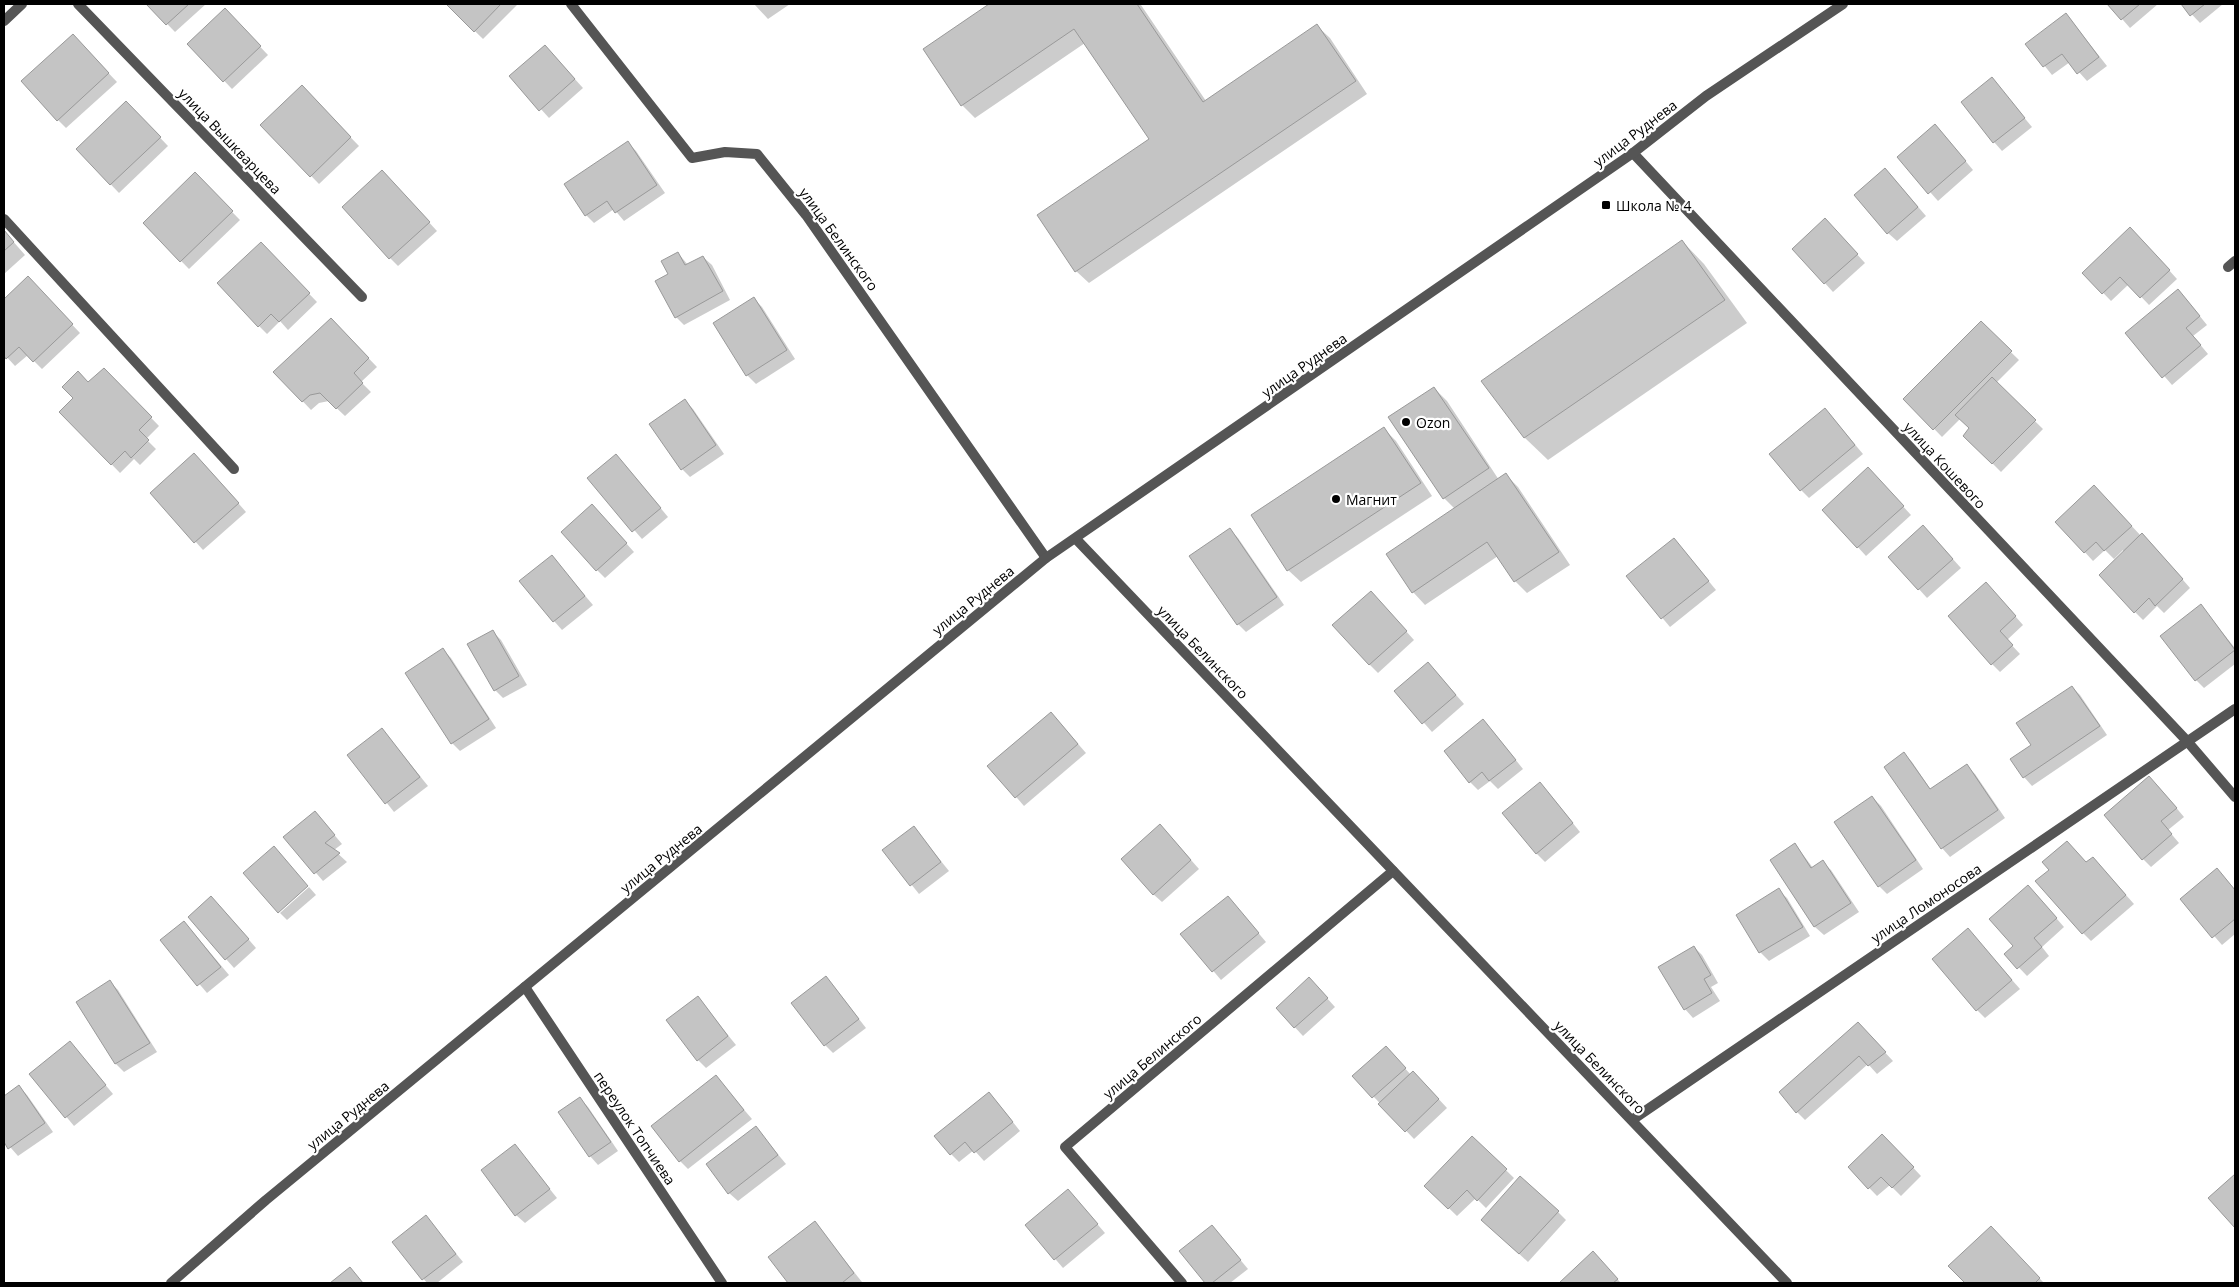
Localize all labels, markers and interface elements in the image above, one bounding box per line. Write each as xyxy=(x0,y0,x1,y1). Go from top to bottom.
street label: улица Вышкварцева xyxy=(174,84,286,198)
street label: улица Руднева xyxy=(1589,95,1681,171)
street label: улица Белинского xyxy=(795,184,883,294)
place label: Школа № 4 xyxy=(1616,196,1691,215)
marker: Школа № 4 xyxy=(1600,199,1612,211)
street label: улица Руднева xyxy=(1258,328,1350,402)
place label: Ozon xyxy=(1416,413,1450,432)
marker: Ozon xyxy=(1400,416,1412,428)
street label: улица Кошевого xyxy=(1900,417,1990,513)
place label: Магнит xyxy=(1346,490,1397,509)
marker: Магнит xyxy=(1330,493,1342,505)
street label: улица Руднева xyxy=(928,561,1018,639)
street label: улица Белинского xyxy=(1153,601,1253,703)
street label: улица Руднева xyxy=(616,819,706,897)
street label: улица Ломоносова xyxy=(1867,859,1985,947)
street label: улица Белинского xyxy=(1099,1009,1205,1103)
street label: улица Белинского xyxy=(1550,1016,1650,1118)
street label: переулок Топчиева xyxy=(590,1067,680,1189)
street label: улица Руднева xyxy=(303,1076,393,1154)

